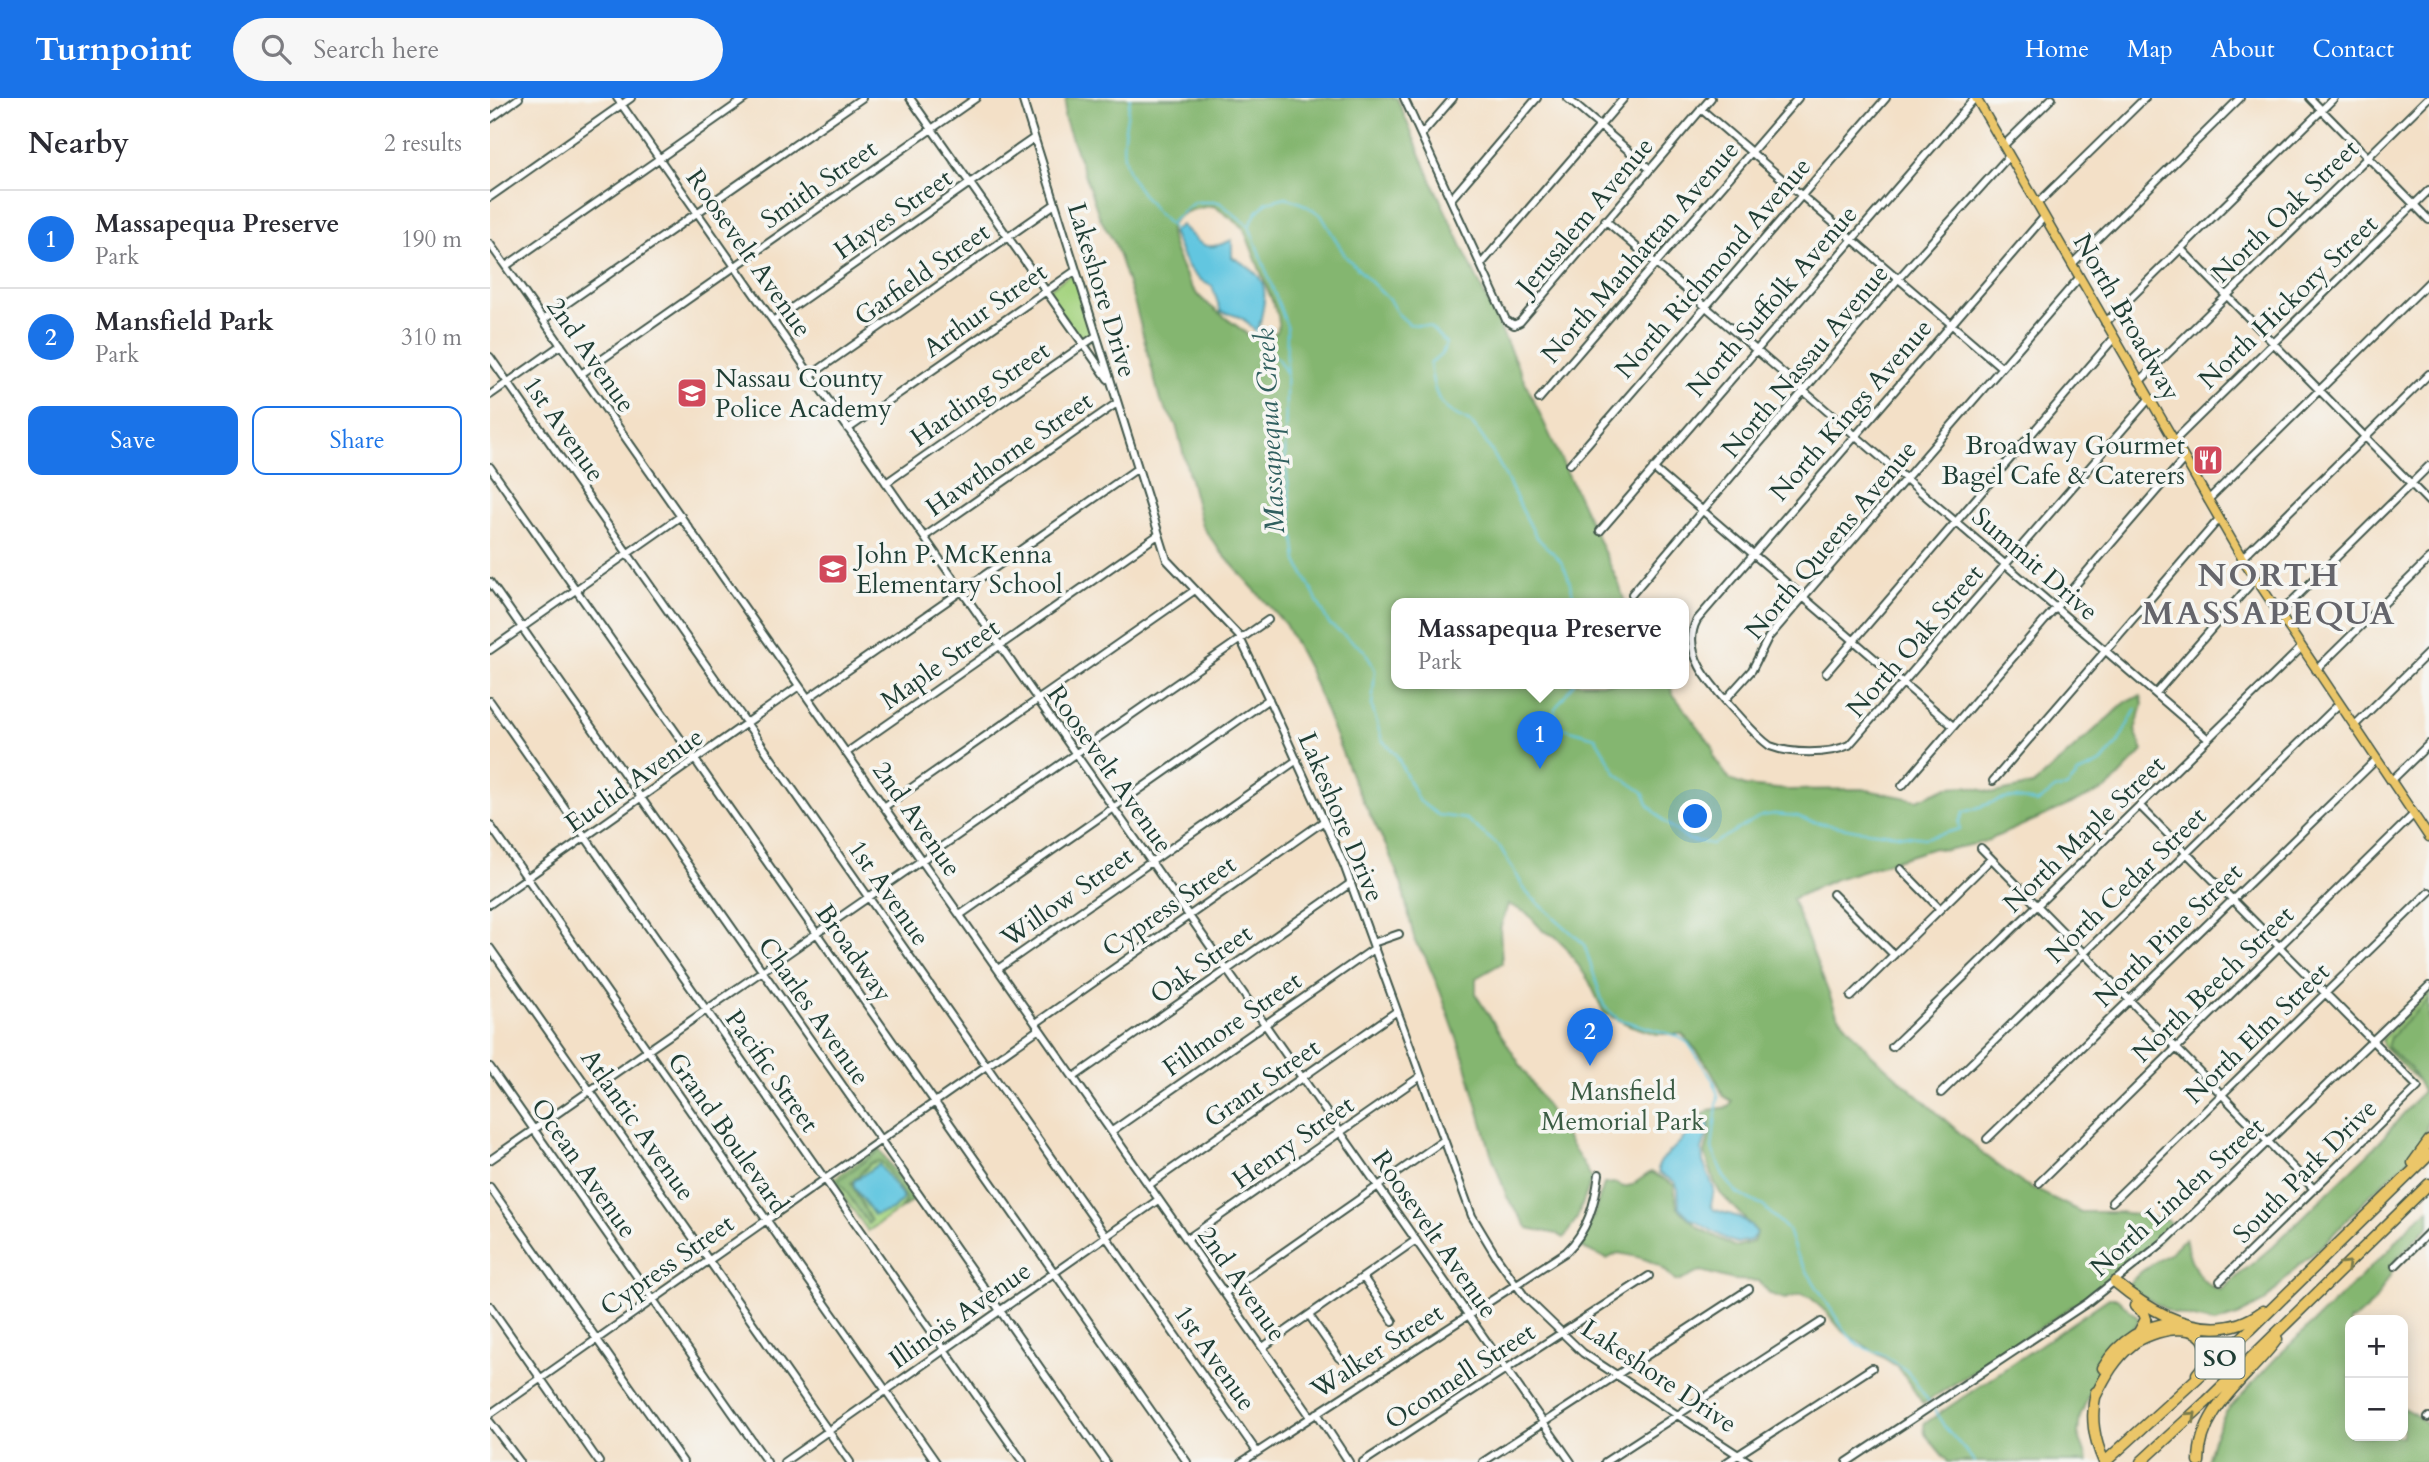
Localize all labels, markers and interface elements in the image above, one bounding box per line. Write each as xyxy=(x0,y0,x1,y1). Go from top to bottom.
search box xyxy=(233,18,723,81)
text: Turnpoint xyxy=(35,27,191,72)
icon: search xyxy=(257,30,295,68)
text: Search here xyxy=(313,32,439,67)
text: Home xyxy=(2025,33,2089,66)
text: Map xyxy=(2127,33,2173,66)
text: About xyxy=(2211,33,2275,66)
text: Contact xyxy=(2313,33,2394,66)
text: Nearby xyxy=(28,123,129,164)
text: 2 results xyxy=(384,128,462,159)
street label: Jerusalem Avenue xyxy=(1506,130,1661,305)
street label: Smith Street xyxy=(754,131,884,237)
street label: North Oak Street xyxy=(2204,132,2366,290)
street label: North Manhattan Avenue xyxy=(1533,133,1747,371)
street label: North Richmond Avenue xyxy=(1607,150,1819,386)
street label: Hayes Street xyxy=(827,160,959,268)
street label: Roosevelt Avenue xyxy=(678,162,820,344)
street label: North Suffolk Avenue xyxy=(1679,197,1865,405)
street label: Lakeshore Drive xyxy=(1059,198,1145,382)
text: Massapequa Preserve xyxy=(95,206,339,241)
street label: North Hickory Street xyxy=(2191,207,2385,397)
street label: Garfield Street xyxy=(847,214,997,334)
text: 1 xyxy=(45,224,57,255)
text: 190 m xyxy=(401,224,462,255)
street label: North Broadway xyxy=(2065,227,2189,407)
text: Park xyxy=(95,241,139,272)
street label: Arthur Street xyxy=(916,254,1054,366)
street label: North Nassau Avenue xyxy=(1714,257,1896,465)
street label: 2nd Avenue xyxy=(538,290,644,420)
text: Mansfield Park xyxy=(95,304,274,339)
street label: North Kings Avenue xyxy=(1762,311,1940,509)
text: 2 xyxy=(45,322,57,353)
text: 310 m xyxy=(401,322,462,353)
water label: Massapequa Creek xyxy=(1246,327,1294,535)
street label: Harding Street xyxy=(903,333,1057,455)
text: Park xyxy=(95,339,139,370)
place label: Nassau County Police Academy xyxy=(715,361,892,426)
street label: 1st Avenue xyxy=(515,369,613,489)
school or university icon: Nassau County Police Academy xyxy=(675,376,709,410)
street label: Hawthorne Street xyxy=(919,383,1099,525)
button: Save xyxy=(28,406,238,475)
button: Share xyxy=(252,406,462,475)
place label: Broadway Gourmet Bagel Cafe & Caterers xyxy=(1941,428,2185,493)
street label: North Queens Avenue xyxy=(1737,433,1925,647)
restaurant icon: Broadway Gourmet Bagel Cafe & Caterers xyxy=(2191,443,2225,477)
street label: Summit Drive xyxy=(1964,499,2106,629)
place label: John P. McKenna Elementary School xyxy=(852,537,1063,602)
school or university icon: John P. McKenna Elementary School xyxy=(816,552,850,586)
district label: NORTH MASSAPEQUA xyxy=(2142,553,2396,636)
street label: North Oak Street xyxy=(1839,557,1991,725)
popup xyxy=(1391,598,1689,689)
street label: Maple Street xyxy=(874,610,1006,718)
text: Massapequa Preserve xyxy=(1418,611,1662,646)
text: Park xyxy=(1418,646,1462,677)
street label: Roosevelt Avenue xyxy=(1039,678,1181,860)
pin: 1 xyxy=(1517,711,1563,769)
street label: Euclid Avenue xyxy=(558,719,710,841)
street label: Lakeshore Drive xyxy=(1290,727,1392,907)
street label: North Maple Street xyxy=(1995,748,2173,920)
street label: 2nd Avenue xyxy=(864,754,970,884)
your location xyxy=(1678,799,1712,833)
street label: North Cedar Street xyxy=(2038,799,2214,971)
street label: 1st Avenue xyxy=(840,833,938,953)
street label: Willow Street xyxy=(993,839,1140,956)
street label: Cypress Street xyxy=(1095,847,1243,965)
street label: North Pine Street xyxy=(2086,855,2250,1015)
street label: Broadway xyxy=(808,897,901,1009)
street label: North Beech Street xyxy=(2125,898,2301,1070)
street label: Oak Street xyxy=(1143,916,1259,1012)
street label: Charles Avenue xyxy=(750,930,878,1092)
street label: North Elm Street xyxy=(2177,955,2337,1111)
street label: Fillmore Street xyxy=(1156,963,1308,1085)
street label: Pacific Street xyxy=(717,1003,827,1139)
pin: 2 xyxy=(1567,1008,1613,1066)
street label: Grant Street xyxy=(1197,1030,1327,1136)
street label: Atlantic Avenue xyxy=(573,1042,703,1208)
street label: Grand Boulevard xyxy=(659,1046,797,1221)
park label: Mansfield Memorial Park xyxy=(1541,1074,1705,1139)
street label: Henry Street xyxy=(1225,1087,1361,1197)
street label: Ocean Avenue xyxy=(523,1091,645,1245)
street label: South Park Drive xyxy=(2225,1091,2385,1251)
street label: North Linden Street xyxy=(2082,1109,2272,1285)
street label: Roosevelt Avenue xyxy=(1364,1143,1506,1325)
street label: Cypress Street xyxy=(593,1206,741,1324)
street label: 2nd Avenue xyxy=(1189,1219,1295,1349)
street label: Illinois Avenue xyxy=(882,1253,1038,1377)
one-way arrow xyxy=(2338,1260,2351,1273)
street label: Walker Street xyxy=(1303,1295,1450,1407)
street label: 1st Avenue xyxy=(1166,1298,1264,1418)
street label: Lakeshore Drive xyxy=(1574,1311,1744,1441)
street label: Oconnell Street xyxy=(1378,1314,1542,1438)
map controls xyxy=(2345,1315,2408,1441)
button: + xyxy=(2345,1315,2408,1378)
road number: SO xyxy=(2196,1338,2244,1378)
button: − xyxy=(2345,1378,2408,1441)
one-way arrow xyxy=(2184,1412,2197,1424)

